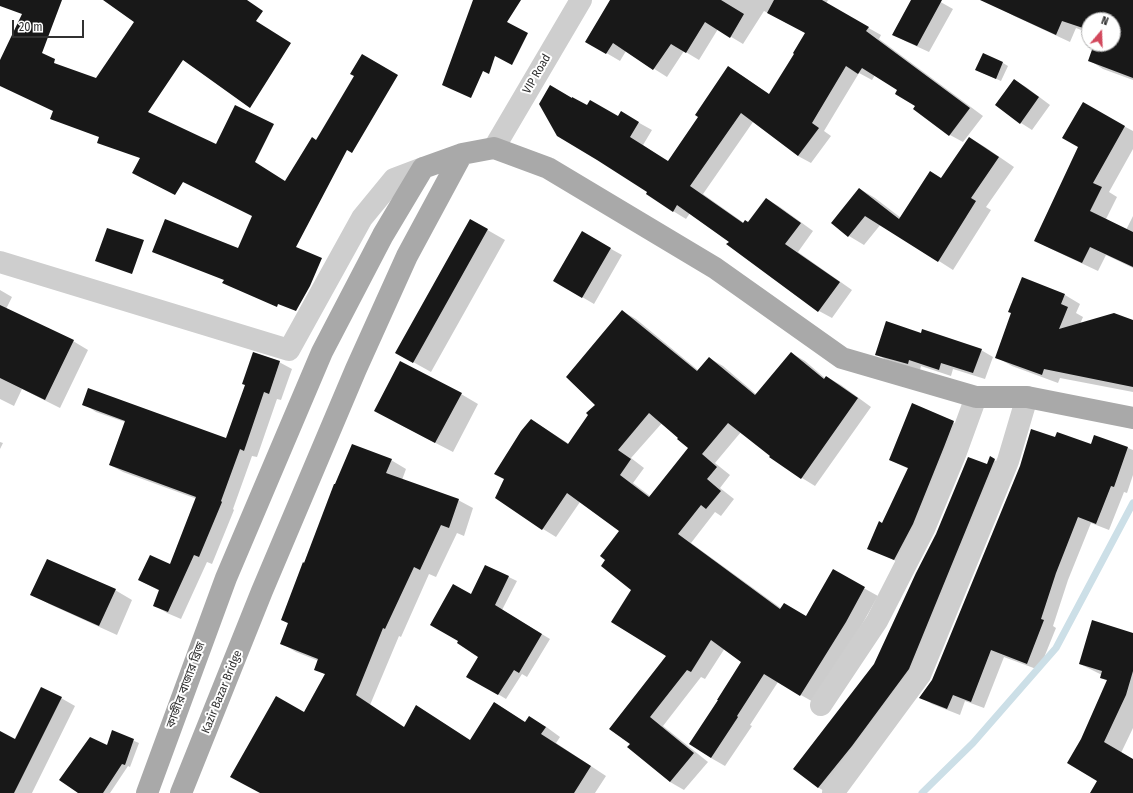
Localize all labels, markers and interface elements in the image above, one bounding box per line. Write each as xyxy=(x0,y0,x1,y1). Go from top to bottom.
scale bar xyxy=(14,12,86,38)
north arrow xyxy=(1081,12,1121,52)
text: N xyxy=(1100,14,1110,28)
text: 20 m xyxy=(19,20,43,34)
street label: VIP Road xyxy=(520,52,554,96)
street label: কাজীর বাজার ব্রিজ xyxy=(164,640,208,730)
street label: Kazir Bazar Bridge xyxy=(199,648,245,736)

